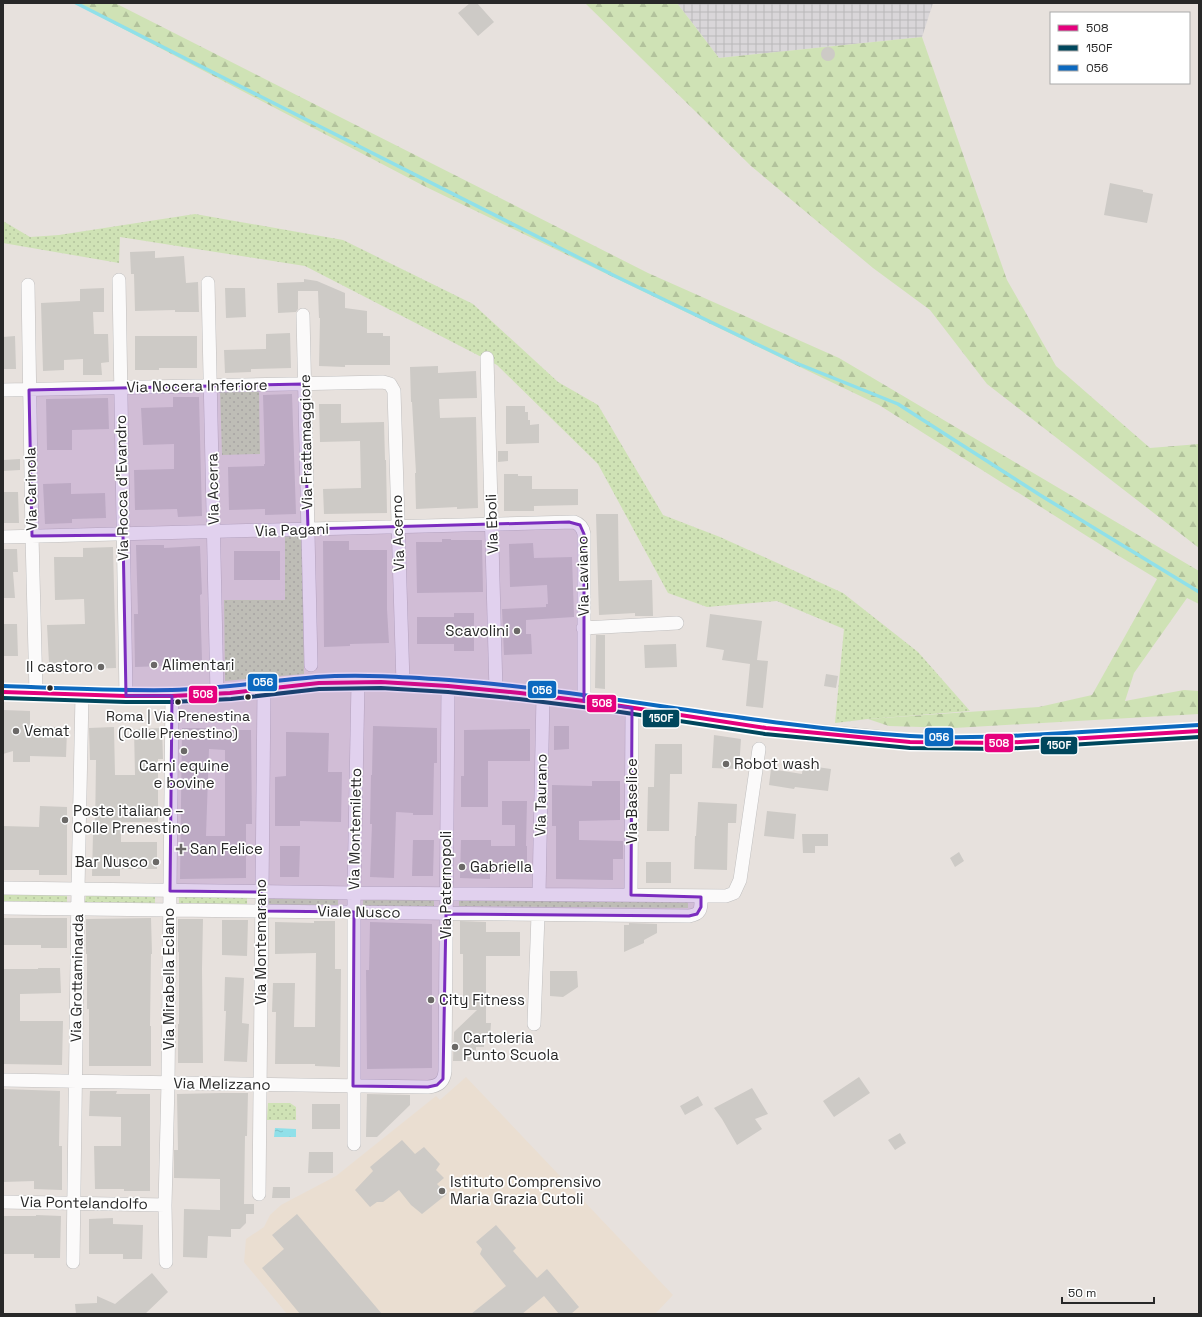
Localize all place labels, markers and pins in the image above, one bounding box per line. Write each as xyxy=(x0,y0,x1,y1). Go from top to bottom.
place label: Scavolini xyxy=(445,621,509,640)
marker: Scavolini xyxy=(512,626,522,636)
place label: Alimentari xyxy=(162,655,234,674)
place label: Il castoro xyxy=(26,657,93,676)
marker: Alimentari xyxy=(149,660,159,670)
marker: Il castoro xyxy=(96,662,106,672)
unlabelled marker xyxy=(45,683,55,693)
unlabelled marker xyxy=(243,692,253,702)
marker: Roma | Via Prenestina (Colle Prenestino) xyxy=(173,697,183,707)
place label: Roma | Via Prenestina (Colle Prenestino) xyxy=(106,707,250,742)
place label: Vemat xyxy=(24,721,70,740)
marker: Vemat xyxy=(11,726,21,736)
marker: Carni equine e bovine xyxy=(179,746,189,756)
place label: Robot wash xyxy=(734,754,820,773)
place label: Carni equine e bovine xyxy=(139,756,229,792)
marker: Robot wash xyxy=(721,759,731,769)
place label: Poste italiane – Colle Prenestino xyxy=(73,801,190,837)
marker: Poste italiane – Colle Prenestino xyxy=(60,815,70,825)
place label: San Felice xyxy=(190,839,263,858)
marker: San Felice xyxy=(175,843,187,855)
place label: Bar Nusco xyxy=(75,852,148,871)
marker: Bar Nusco xyxy=(151,857,161,867)
place label: Gabriella xyxy=(470,857,533,876)
marker: Gabriella xyxy=(457,862,467,872)
place label: City Fitness xyxy=(439,990,525,1009)
marker: City Fitness xyxy=(426,995,436,1005)
place label: Cartoleria Punto Scuola xyxy=(463,1028,559,1064)
marker: Cartoleria Punto Scuola xyxy=(450,1042,460,1052)
place label: Istituto Comprensivo Maria Grazia Cutoli xyxy=(450,1172,601,1208)
marker: Istituto Comprensivo Maria Grazia Cutoli xyxy=(437,1186,447,1196)

